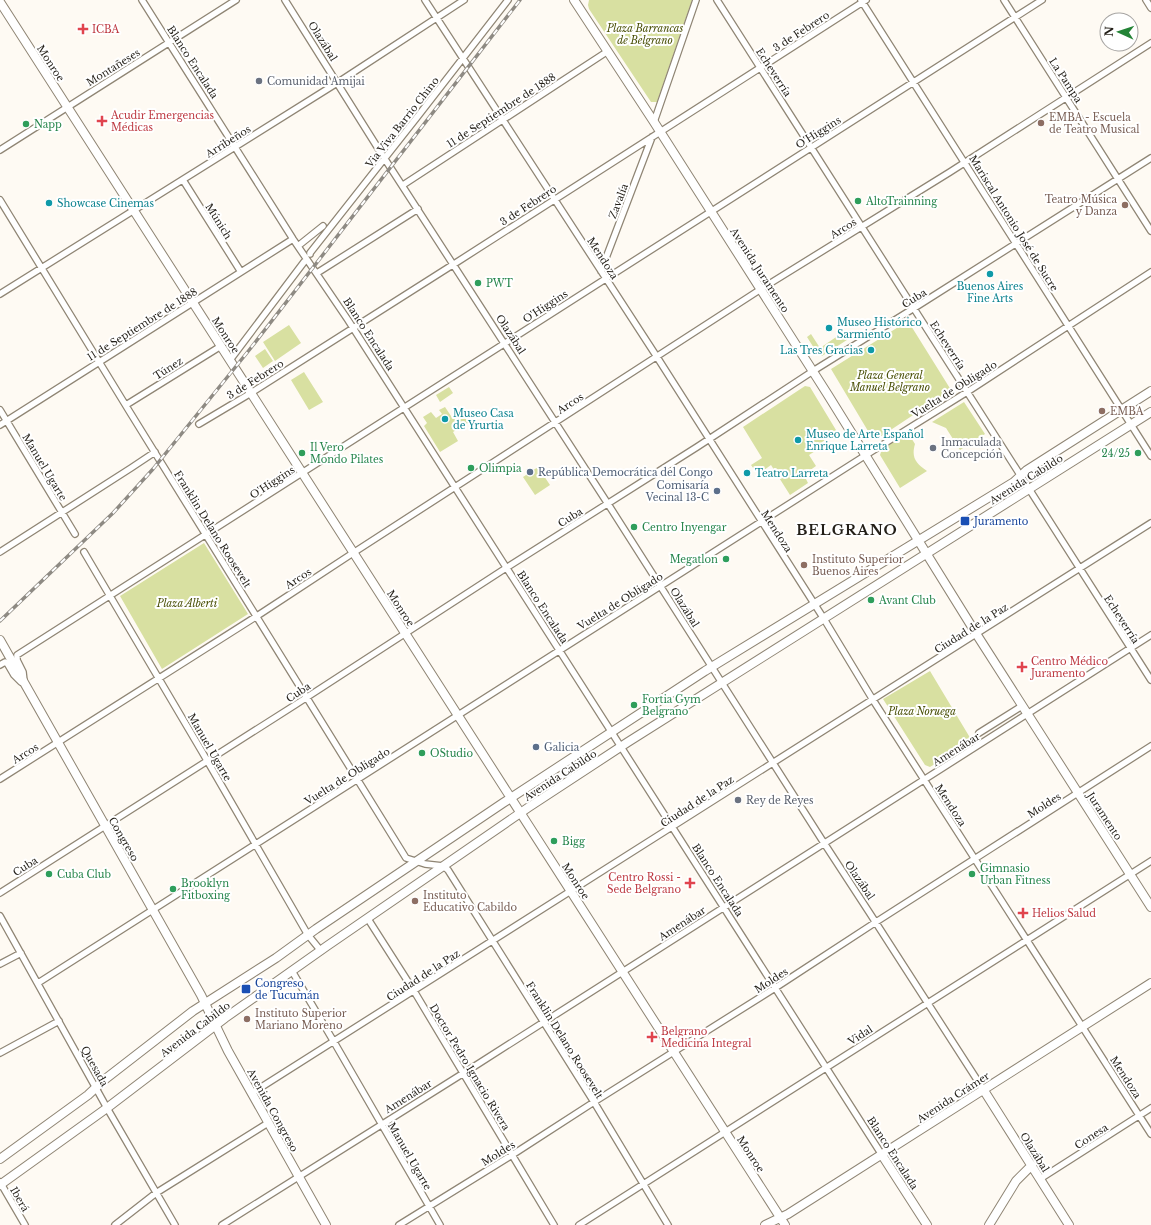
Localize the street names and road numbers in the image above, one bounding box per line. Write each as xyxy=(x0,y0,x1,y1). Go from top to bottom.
street label: 3 de Febrero xyxy=(771,8,832,54)
street label: Olazábal xyxy=(305,19,340,64)
street label: Blanco Encalada xyxy=(164,23,221,102)
street label: Monroe xyxy=(34,43,67,84)
street label: Montañeses xyxy=(84,46,143,89)
street label: Echeverría xyxy=(753,46,794,99)
street label: La Pampa xyxy=(1046,55,1085,106)
street label: 11 de Septiembre de 1888 xyxy=(444,70,558,151)
street label: Via Viva Barrio Chino xyxy=(362,74,442,171)
street label: O'Higgins xyxy=(793,113,844,151)
street label: Arribeños xyxy=(202,122,254,161)
street label: Mariscal Antonio José de Sucre xyxy=(966,153,1061,294)
street label: Zavalía xyxy=(606,181,631,221)
street label: 3 de Febrero xyxy=(498,182,559,228)
street label: Múnich xyxy=(202,201,235,242)
street label: Arcos xyxy=(827,215,859,242)
street label: Avenida Juramento xyxy=(727,225,792,316)
street label: Mendoza xyxy=(584,235,621,282)
street label: 11 de Septiembre de 1888 xyxy=(85,285,200,364)
street label: Cuba xyxy=(899,286,929,311)
street label: O'Higgins xyxy=(520,287,571,326)
street label: Blanco Encalada xyxy=(340,295,397,374)
street label: Olazábal xyxy=(493,312,528,357)
street label: Monroe xyxy=(209,315,242,356)
street label: Echeverría xyxy=(927,319,968,372)
street label: Túnez xyxy=(151,354,186,383)
street label: 3 de Febrero xyxy=(224,357,286,402)
street label: Vuelta de Obligado xyxy=(908,358,1000,421)
street label: Arcos xyxy=(554,390,586,417)
street label: Manuel Ugarte xyxy=(19,431,70,503)
street label: Avenida Cabildo xyxy=(986,451,1066,508)
street label: O'Higgins xyxy=(247,463,298,502)
street label: Franklin Delano Roosevelt xyxy=(171,468,254,590)
street label: Cuba xyxy=(555,505,585,530)
street label: Mendoza xyxy=(758,508,795,555)
street label: Arcos xyxy=(282,565,314,592)
street label: Blanco Encalada xyxy=(514,568,571,647)
street label: Vuelta de Obligado xyxy=(574,570,666,633)
street label: Olazábal xyxy=(667,585,702,630)
street label: Monroe xyxy=(384,588,417,629)
street label: Echeverría xyxy=(1101,593,1142,646)
street label: Ciudad de la Paz xyxy=(932,600,1011,656)
street label: Cuba xyxy=(283,679,313,705)
street label: Manuel Ugarte xyxy=(185,711,234,784)
street label: Amenábar xyxy=(929,730,983,770)
street label: Arcos xyxy=(9,740,41,767)
street label: Vuelta de Obligado xyxy=(301,745,393,808)
street label: Avenida Cabildo xyxy=(521,747,599,804)
street label: Ciudad de la Paz xyxy=(658,773,737,830)
street label: Mendoza xyxy=(932,782,969,829)
street label: Juramento xyxy=(1083,788,1125,843)
street label: Moldes xyxy=(1025,790,1064,821)
street label: Congreso xyxy=(106,815,142,864)
street label: Blanco Encalada xyxy=(689,841,746,920)
street label: Cuba xyxy=(10,854,40,879)
street label: Olazábal xyxy=(842,858,877,902)
street label: Monroe xyxy=(559,861,592,902)
street label: Amenábar xyxy=(655,903,708,944)
street label: Ciudad de la Paz xyxy=(384,947,463,1004)
street label: Moldes xyxy=(752,965,791,996)
street label: Franklin Delano Roosevelt xyxy=(523,979,606,1101)
street label: Avenida Cabildo xyxy=(157,999,233,1061)
street label: Doctor Pedro Ignacio Rivera xyxy=(427,1002,513,1133)
street label: Vidal xyxy=(845,1023,875,1049)
street label: Quesada xyxy=(78,1044,111,1089)
street label: Mendoza xyxy=(1107,1054,1144,1101)
street label: Avenida Congreso xyxy=(244,1066,301,1154)
street label: Avenida Crámer xyxy=(914,1069,992,1126)
street label: Amenábar xyxy=(381,1077,435,1117)
street label: Blanco Encalada xyxy=(864,1114,921,1193)
street label: Manuel Ugarte xyxy=(385,1120,434,1193)
street label: Conesa xyxy=(1072,1121,1111,1152)
street label: Olazábal xyxy=(1017,1130,1052,1175)
street label: Monroe xyxy=(734,1134,767,1175)
street label: Moldes xyxy=(479,1138,518,1169)
street label: Iberá xyxy=(7,1184,32,1214)

